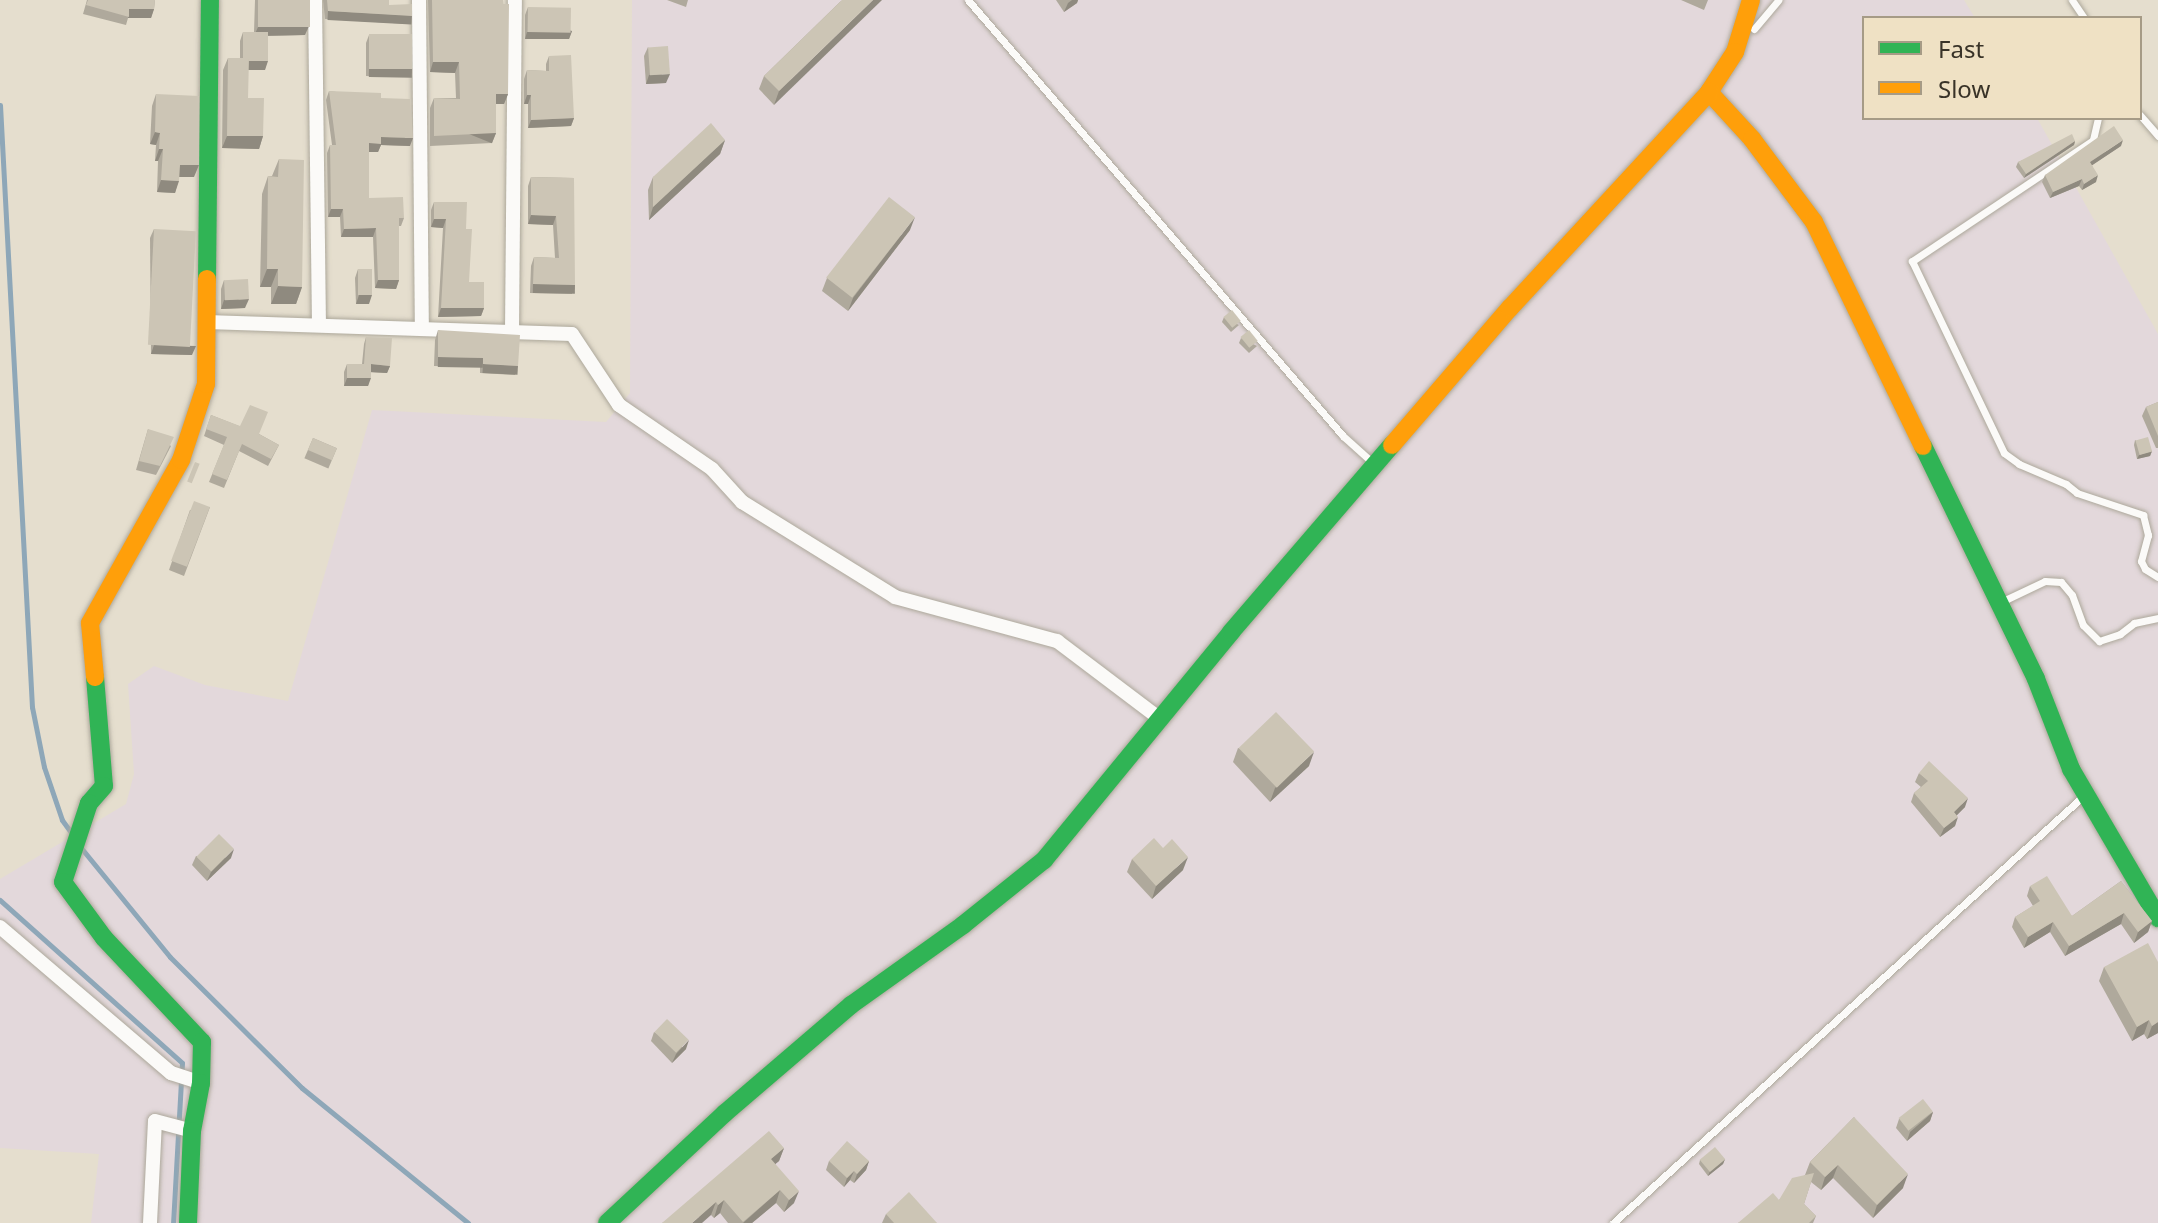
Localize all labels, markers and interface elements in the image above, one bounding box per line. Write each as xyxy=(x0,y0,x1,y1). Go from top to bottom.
legend xyxy=(1862,16,2142,120)
text: Fast xyxy=(1938,32,1984,65)
text: Slow xyxy=(1938,72,1990,105)

